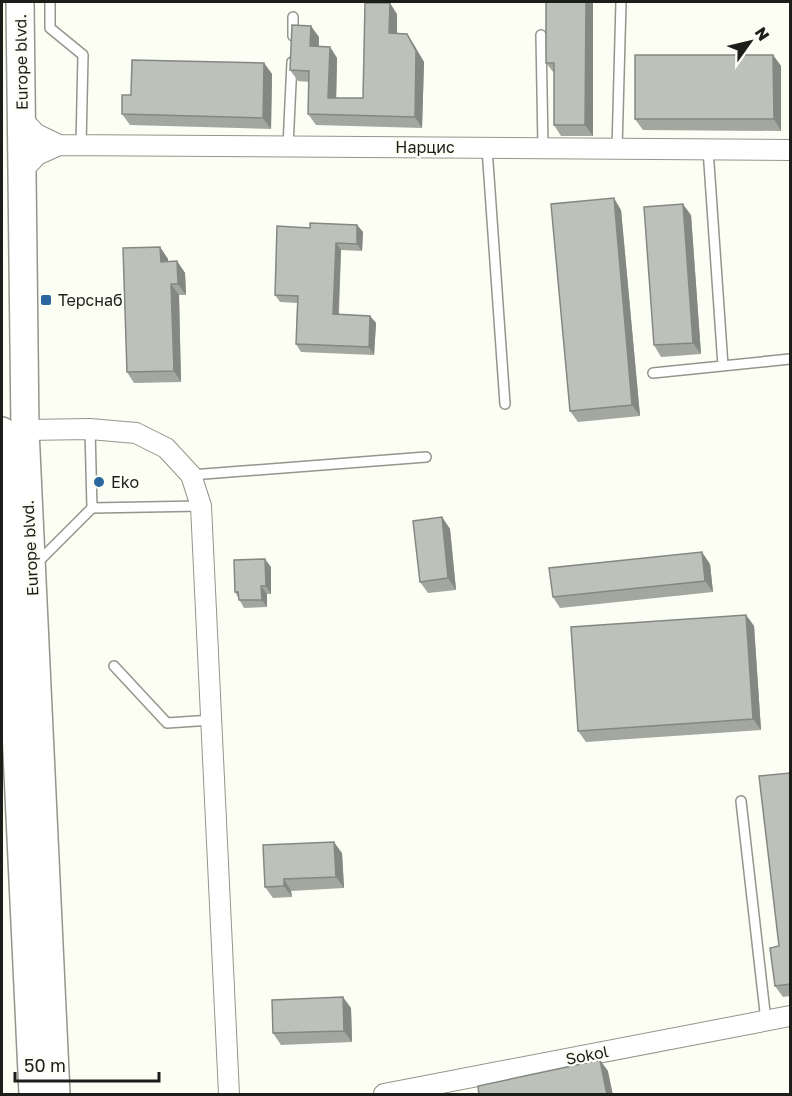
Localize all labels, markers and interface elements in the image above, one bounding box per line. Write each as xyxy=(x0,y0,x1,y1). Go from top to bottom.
north arrow xyxy=(720,12,780,72)
street label: Europe blvd. xyxy=(10,14,32,110)
text: N xyxy=(751,23,774,44)
street label: Нарцис xyxy=(395,137,455,157)
place label: Терснаб xyxy=(58,290,123,310)
marker: Терснаб xyxy=(39,293,53,307)
place label: Eko xyxy=(111,472,139,492)
marker: Eko xyxy=(92,475,106,489)
street label: Europe blvd. xyxy=(17,499,43,597)
street label: Sokol xyxy=(564,1041,610,1069)
scale bar xyxy=(15,1045,159,1083)
text: 50 m xyxy=(24,1054,66,1076)

